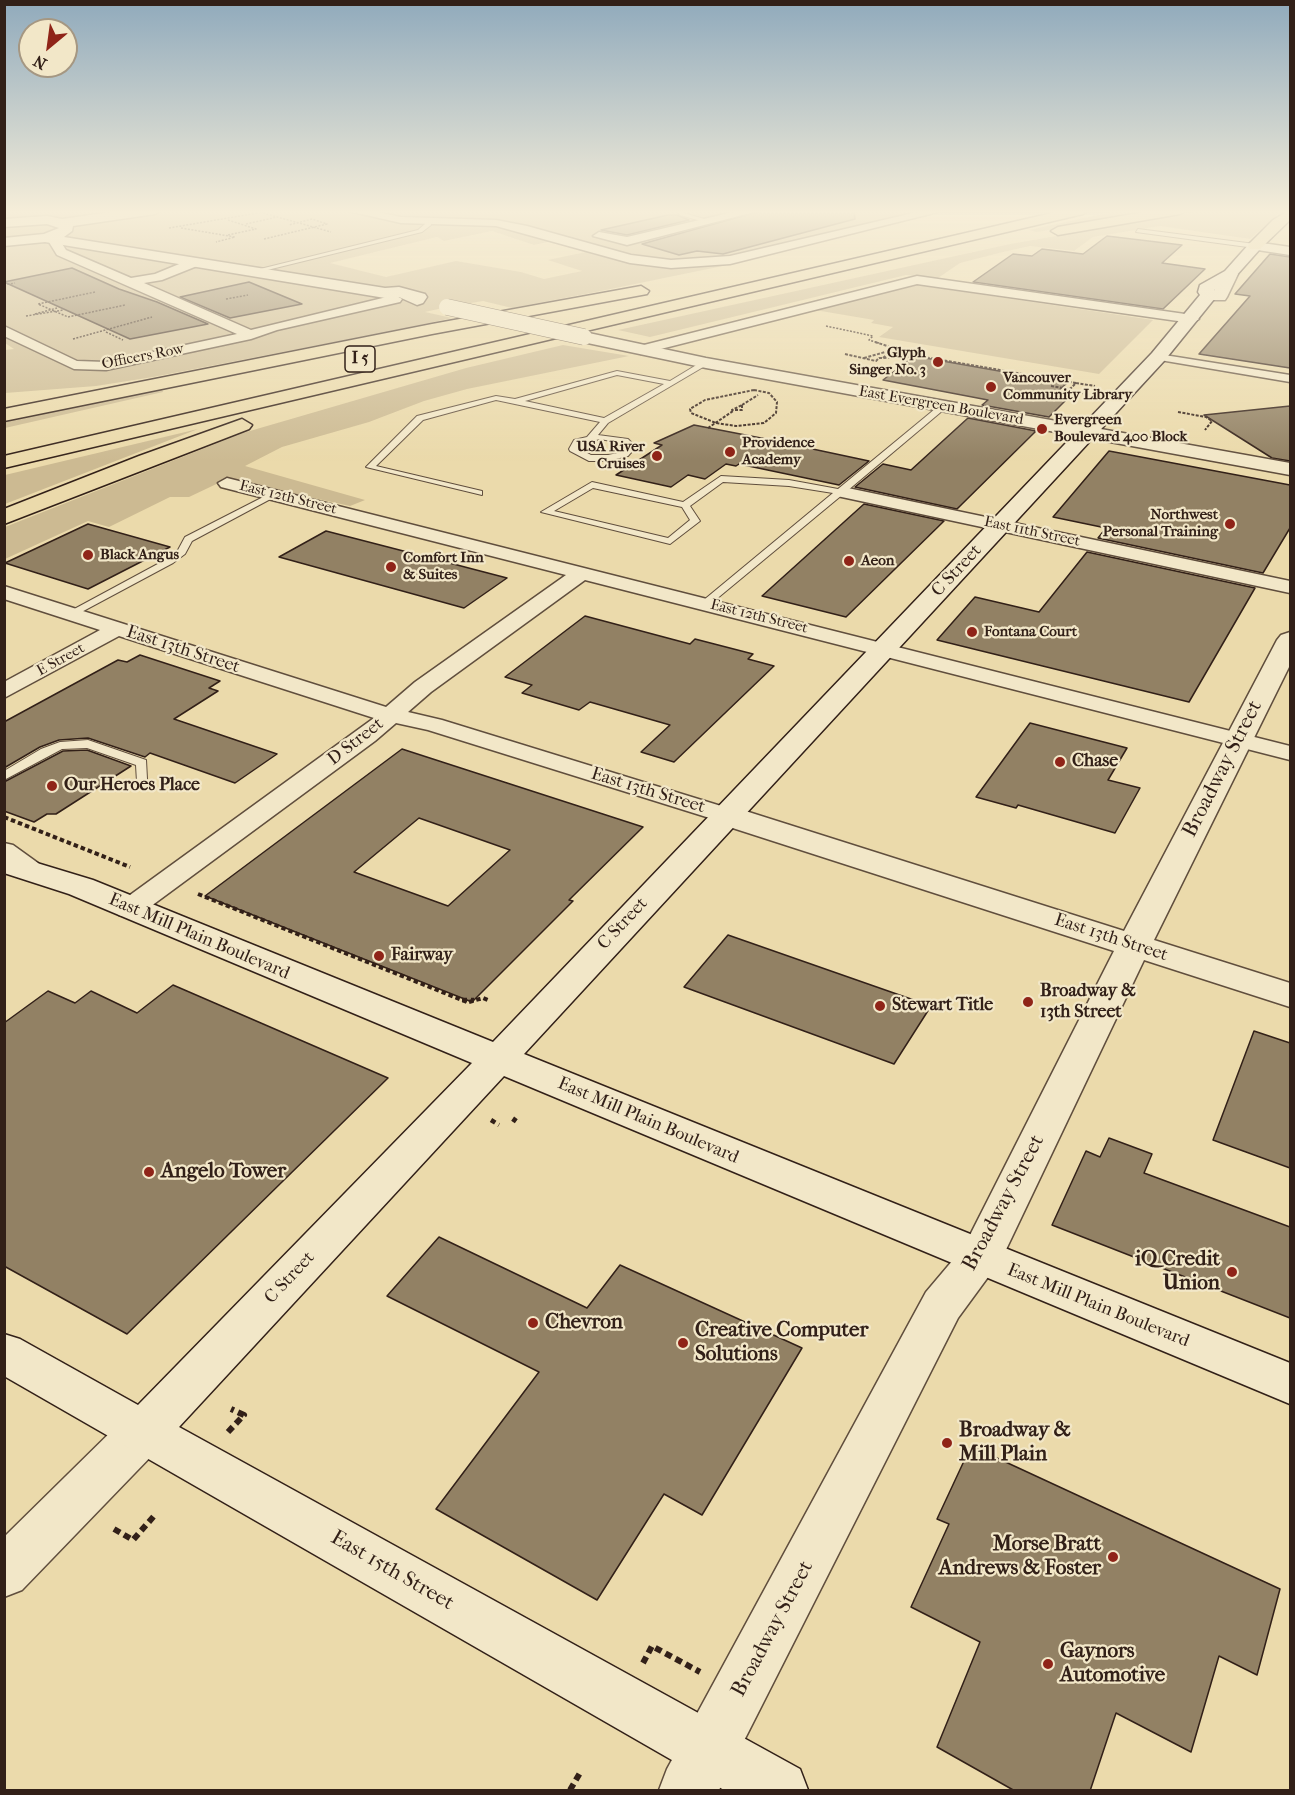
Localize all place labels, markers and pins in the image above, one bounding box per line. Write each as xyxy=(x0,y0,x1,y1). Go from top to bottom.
place label: Glyph Singer No. 3 xyxy=(849,344,926,379)
marker: Glyph Singer No. 3 xyxy=(931,355,945,369)
place label: Vancouver Community Library xyxy=(1003,369,1132,404)
marker: Vancouver Community Library xyxy=(984,380,998,394)
place label: Evergreen Boulevard 400 Block xyxy=(1054,411,1187,446)
marker: Evergreen Boulevard 400 Block xyxy=(1035,422,1049,436)
place label: Providence Academy xyxy=(742,434,815,469)
place label: USA River Cruises xyxy=(577,438,645,473)
marker: Providence Academy xyxy=(723,445,737,459)
marker: USA River Cruises xyxy=(650,449,664,463)
place label: Northwest Personal Training xyxy=(1103,506,1218,541)
marker: Northwest Personal Training xyxy=(1223,517,1237,531)
place label: Black Angus xyxy=(100,546,179,564)
marker: Black Angus xyxy=(81,548,95,562)
place label: Comfort Inn & Suites xyxy=(403,549,484,584)
place label: Aeon xyxy=(861,552,894,570)
marker: Aeon xyxy=(842,554,856,568)
marker: Comfort Inn & Suites xyxy=(384,560,398,574)
place label: Fontana Court xyxy=(984,623,1077,641)
marker: Fontana Court xyxy=(965,625,979,639)
place label: Chase xyxy=(1072,751,1118,773)
marker: Chase xyxy=(1053,755,1067,769)
place label: Our Heroes Place xyxy=(64,775,200,797)
marker: Our Heroes Place xyxy=(45,779,59,793)
place label: Fairway xyxy=(391,945,453,967)
marker: Fairway xyxy=(372,949,386,963)
place label: Broadway & 13th Street xyxy=(1040,981,1136,1024)
place label: Stewart Title xyxy=(892,995,993,1017)
marker: Broadway & 13th Street xyxy=(1021,995,1035,1009)
marker: Stewart Title xyxy=(873,999,887,1013)
place label: Angelo Tower xyxy=(161,1159,286,1185)
marker: Angelo Tower xyxy=(142,1165,156,1179)
place label: iQ Credit Union xyxy=(1135,1247,1220,1297)
marker: iQ Credit Union xyxy=(1225,1265,1239,1279)
place label: Chevron xyxy=(545,1310,623,1336)
marker: Chevron xyxy=(526,1316,540,1330)
place label: Creative Computer Solutions xyxy=(695,1318,868,1368)
marker: Creative Computer Solutions xyxy=(676,1336,690,1350)
place label: Broadway & Mill Plain xyxy=(959,1418,1071,1468)
marker: Broadway & Mill Plain xyxy=(940,1436,954,1450)
place label: Morse Bratt Andrews & Foster xyxy=(939,1532,1101,1582)
marker: Morse Bratt Andrews & Foster xyxy=(1106,1550,1120,1564)
place label: Gaynors Automotive xyxy=(1060,1639,1165,1689)
marker: Gaynors Automotive xyxy=(1041,1657,1055,1671)

